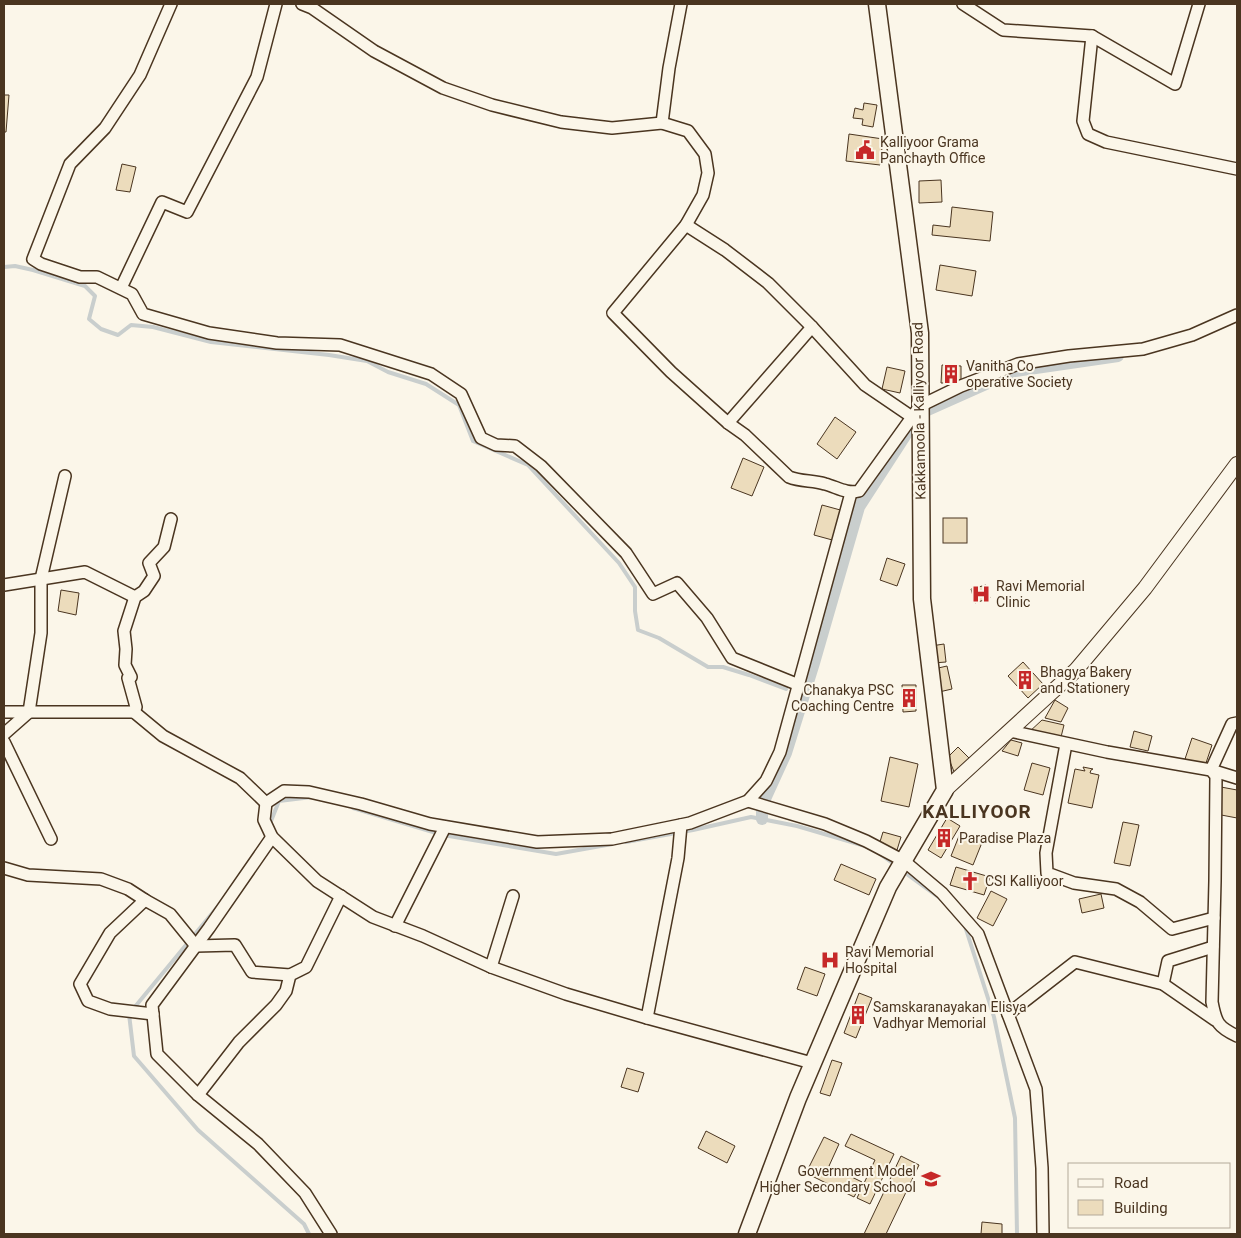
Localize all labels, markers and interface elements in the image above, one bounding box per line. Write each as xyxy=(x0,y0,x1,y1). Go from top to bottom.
place label: Kalliyoor Grama Panchayth Office xyxy=(880,134,985,166)
public building icon: Kalliyoor Grama Panchayth Office xyxy=(854,139,876,161)
street label: Kakkamoola - Kalliyoor Road xyxy=(909,322,929,500)
place label: Vanitha Co operative Society xyxy=(966,358,1073,390)
building icon: Vanitha Co operative Society xyxy=(940,363,962,385)
place label: Ravi Memorial Clinic xyxy=(996,578,1085,610)
hospital icon: Ravi Memorial Clinic xyxy=(970,583,992,605)
place label: Bhagya Bakery and Stationery xyxy=(1040,664,1132,696)
building icon: Bhagya Bakery and Stationery xyxy=(1014,669,1036,691)
place label: Chanakya PSC Coaching Centre xyxy=(791,682,894,714)
building icon: Chanakya PSC Coaching Centre xyxy=(898,687,920,709)
district label: KALLIYOOR xyxy=(922,800,1032,823)
building icon: Paradise Plaza xyxy=(933,827,955,849)
place label: Paradise Plaza xyxy=(959,830,1051,846)
church icon: CSI Kalliyoor xyxy=(959,870,981,892)
place label: CSI Kalliyoor xyxy=(985,873,1064,889)
place label: Ravi Memorial Hospital xyxy=(845,944,934,976)
hospital icon: Ravi Memorial Hospital xyxy=(819,949,841,971)
place label: Samskaranayakan Elisya Vadhyar Memorial xyxy=(873,999,1027,1031)
building icon: Samskaranayakan Elisya Vadhyar Memorial xyxy=(847,1004,869,1026)
place label: Government Model Higher Secondary School xyxy=(759,1163,916,1195)
legend xyxy=(1068,1163,1231,1228)
school or university icon: Government Model Higher Secondary School xyxy=(920,1168,942,1190)
text: Road xyxy=(1114,1174,1148,1192)
text: Building xyxy=(1114,1199,1168,1217)

